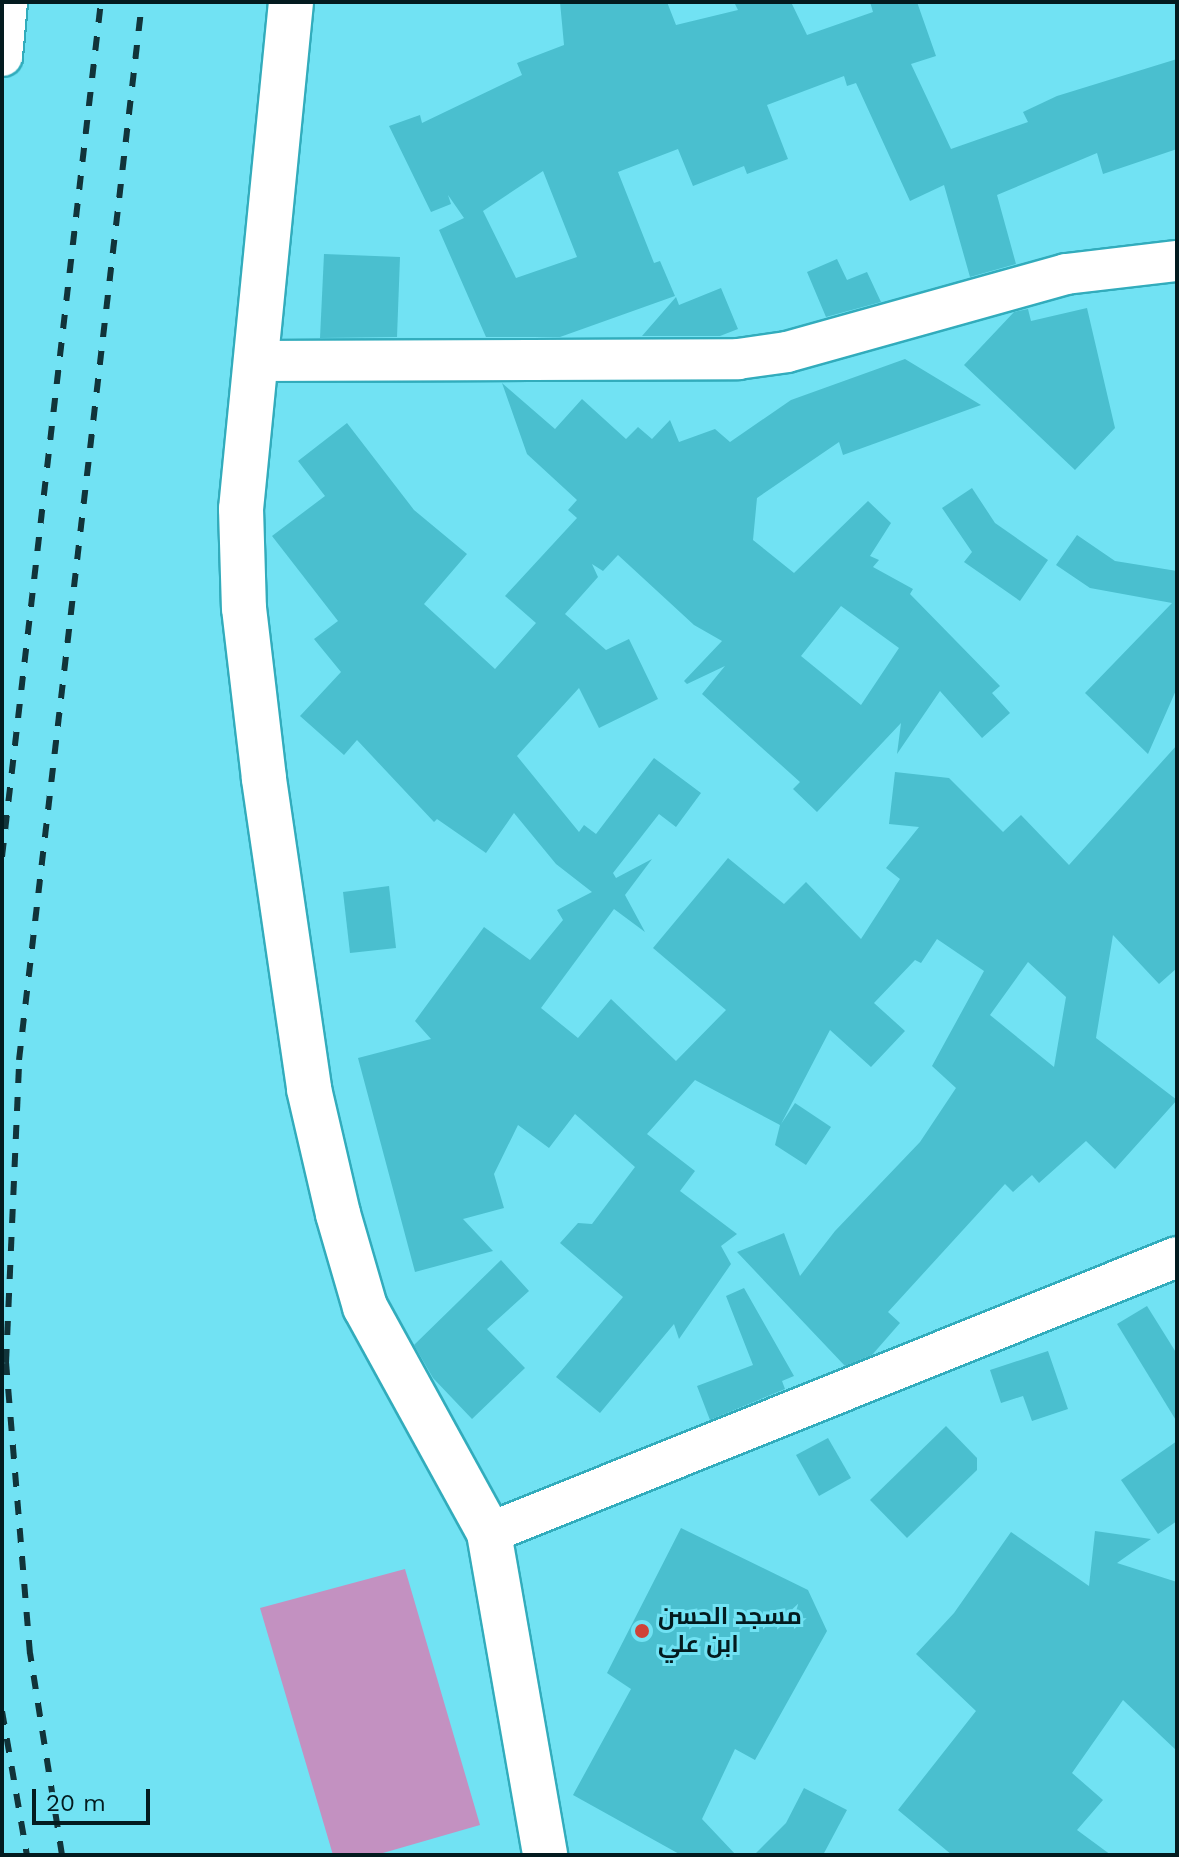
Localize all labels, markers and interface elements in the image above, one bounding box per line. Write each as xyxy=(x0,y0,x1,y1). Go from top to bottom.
place label: مسجد الحسن ابن علي xyxy=(658,1603,802,1659)
marker: مسجد الحسن ابن علي xyxy=(633,1622,651,1640)
scale bar xyxy=(36,1773,154,1823)
text: 20 m xyxy=(46,1789,106,1817)

